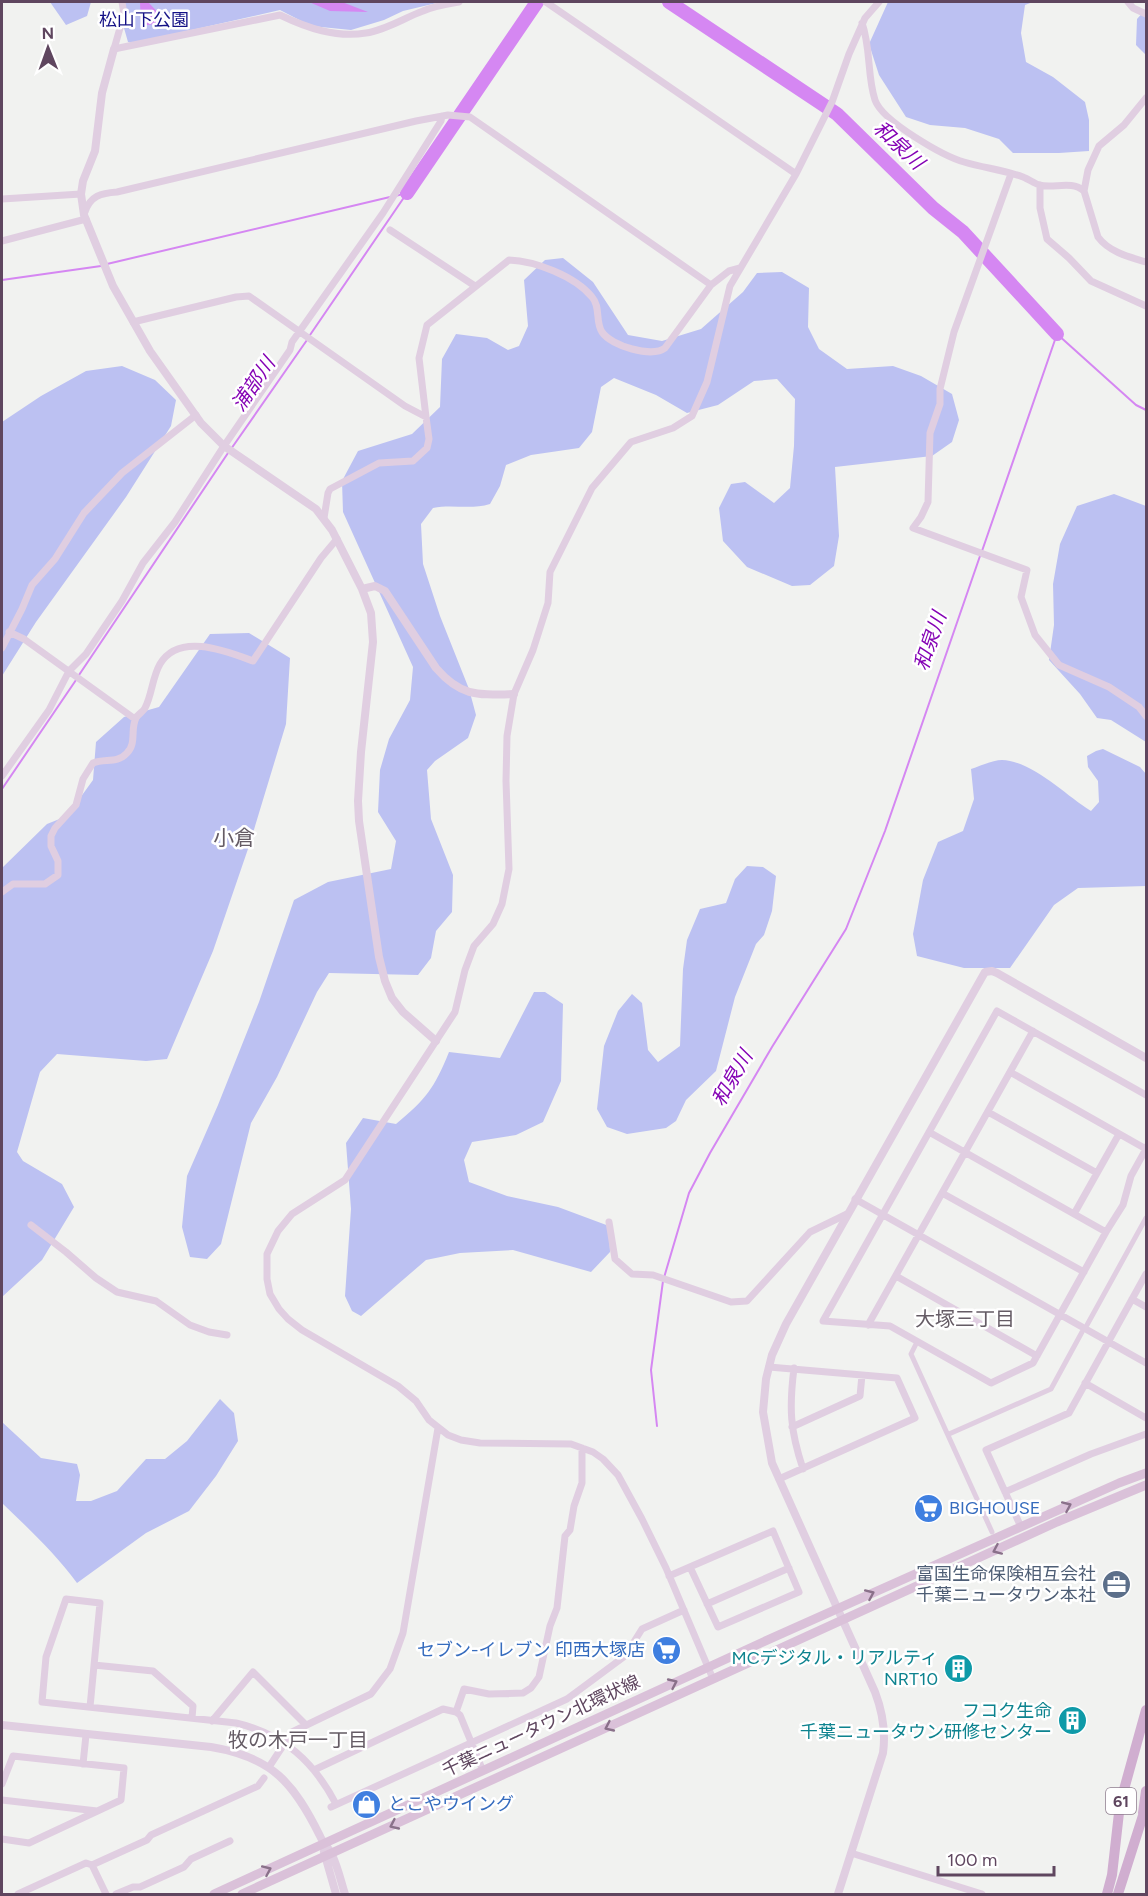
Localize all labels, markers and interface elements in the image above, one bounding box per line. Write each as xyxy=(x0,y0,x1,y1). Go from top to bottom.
park label: 松山下公園 xyxy=(99,9,189,31)
north arrow xyxy=(18,18,78,78)
text: N xyxy=(41,24,54,43)
water label: 和泉川 xyxy=(869,116,931,176)
water label: 浦部川 xyxy=(226,351,281,416)
water label: 和泉川 xyxy=(909,607,952,673)
district label: 小倉 xyxy=(213,825,255,850)
water label: 和泉川 xyxy=(707,1044,758,1110)
district label: 大塚三丁目 xyxy=(915,1307,1015,1331)
supermarket icon: BIGHOUSE xyxy=(912,1492,944,1524)
place label: BIGHOUSE xyxy=(949,1497,1040,1519)
one-way arrow xyxy=(1061,1501,1072,1513)
one-way arrow xyxy=(992,1543,1003,1555)
place label: 富国生命保険相互会社 千葉ニュータウン本社 xyxy=(916,1563,1096,1606)
office icon: 富国生命保険相互会社 千葉ニュータウン本社 xyxy=(1101,1568,1133,1600)
one-way arrow xyxy=(863,1590,874,1602)
supermarket icon: セブン-イレブン 印西大塚店 xyxy=(650,1634,682,1666)
place label: セブン-イレブン 印西大塚店 xyxy=(417,1639,645,1661)
place label: MCデジタル・リアルティ NRT10 xyxy=(731,1647,938,1690)
building icon: MCデジタル・リアルティ NRT10 xyxy=(943,1652,975,1684)
street label: 千葉ニュータウン北環状線 xyxy=(438,1670,644,1782)
one-way arrow xyxy=(667,1679,678,1691)
place label: フコク生命 千葉ニュータウン研修センター xyxy=(800,1700,1052,1743)
building icon: フコク生命 千葉ニュータウン研修センター xyxy=(1057,1705,1089,1737)
one-way arrow xyxy=(604,1719,615,1731)
district label: 牧の木戸一丁目 xyxy=(228,1728,368,1752)
shop icon: とこやウイング xyxy=(351,1788,383,1820)
road number: 61 xyxy=(1106,1788,1136,1814)
place label: とこやウイング xyxy=(388,1793,514,1815)
one-way arrow xyxy=(389,1818,400,1830)
scale bar xyxy=(938,1839,1054,1877)
text: 100 m xyxy=(947,1849,997,1871)
one-way arrow xyxy=(260,1866,271,1878)

